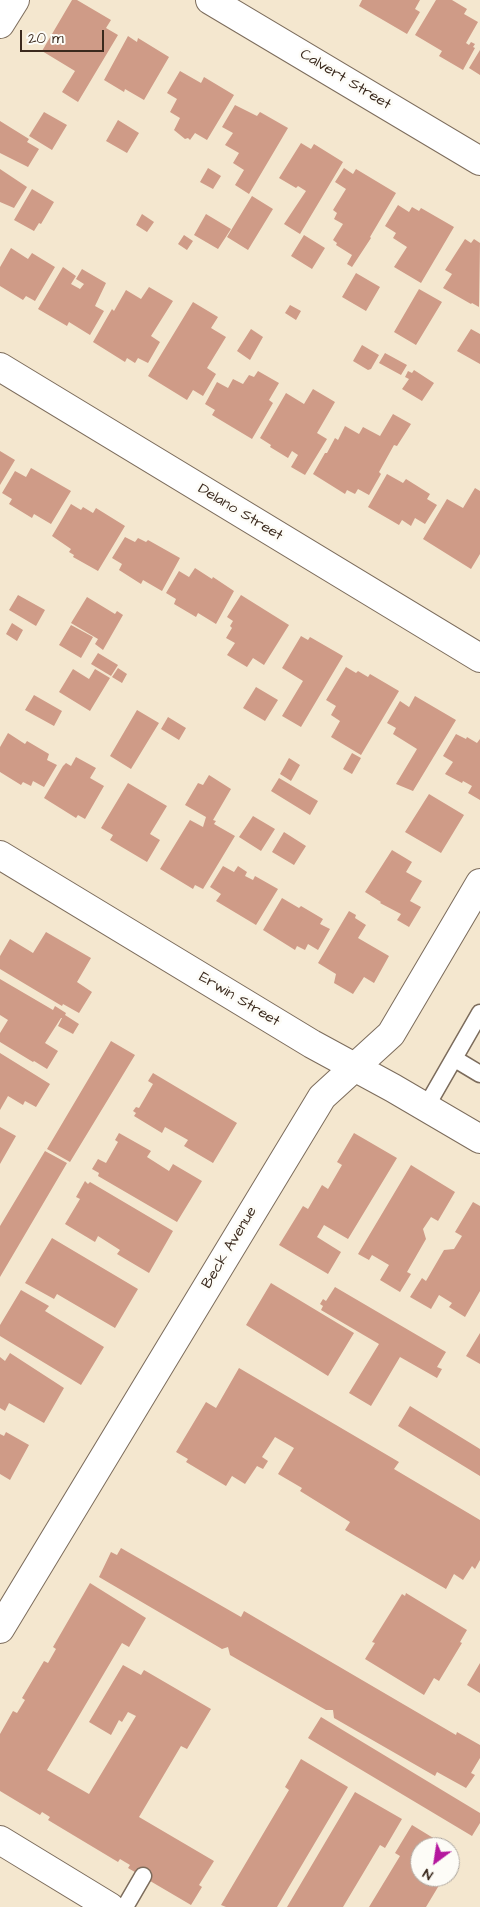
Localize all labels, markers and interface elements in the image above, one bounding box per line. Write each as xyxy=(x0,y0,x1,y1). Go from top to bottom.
scale bar xyxy=(22,20,106,52)
text: 20 m xyxy=(28,28,64,49)
street label: Calvert Street xyxy=(296,46,394,114)
street label: Delano Street xyxy=(194,481,286,545)
street label: Erwin Street xyxy=(195,969,283,1031)
street label: Beck Avenue xyxy=(199,1204,261,1292)
north arrow xyxy=(410,1837,460,1887)
text: N xyxy=(419,1863,437,1885)

